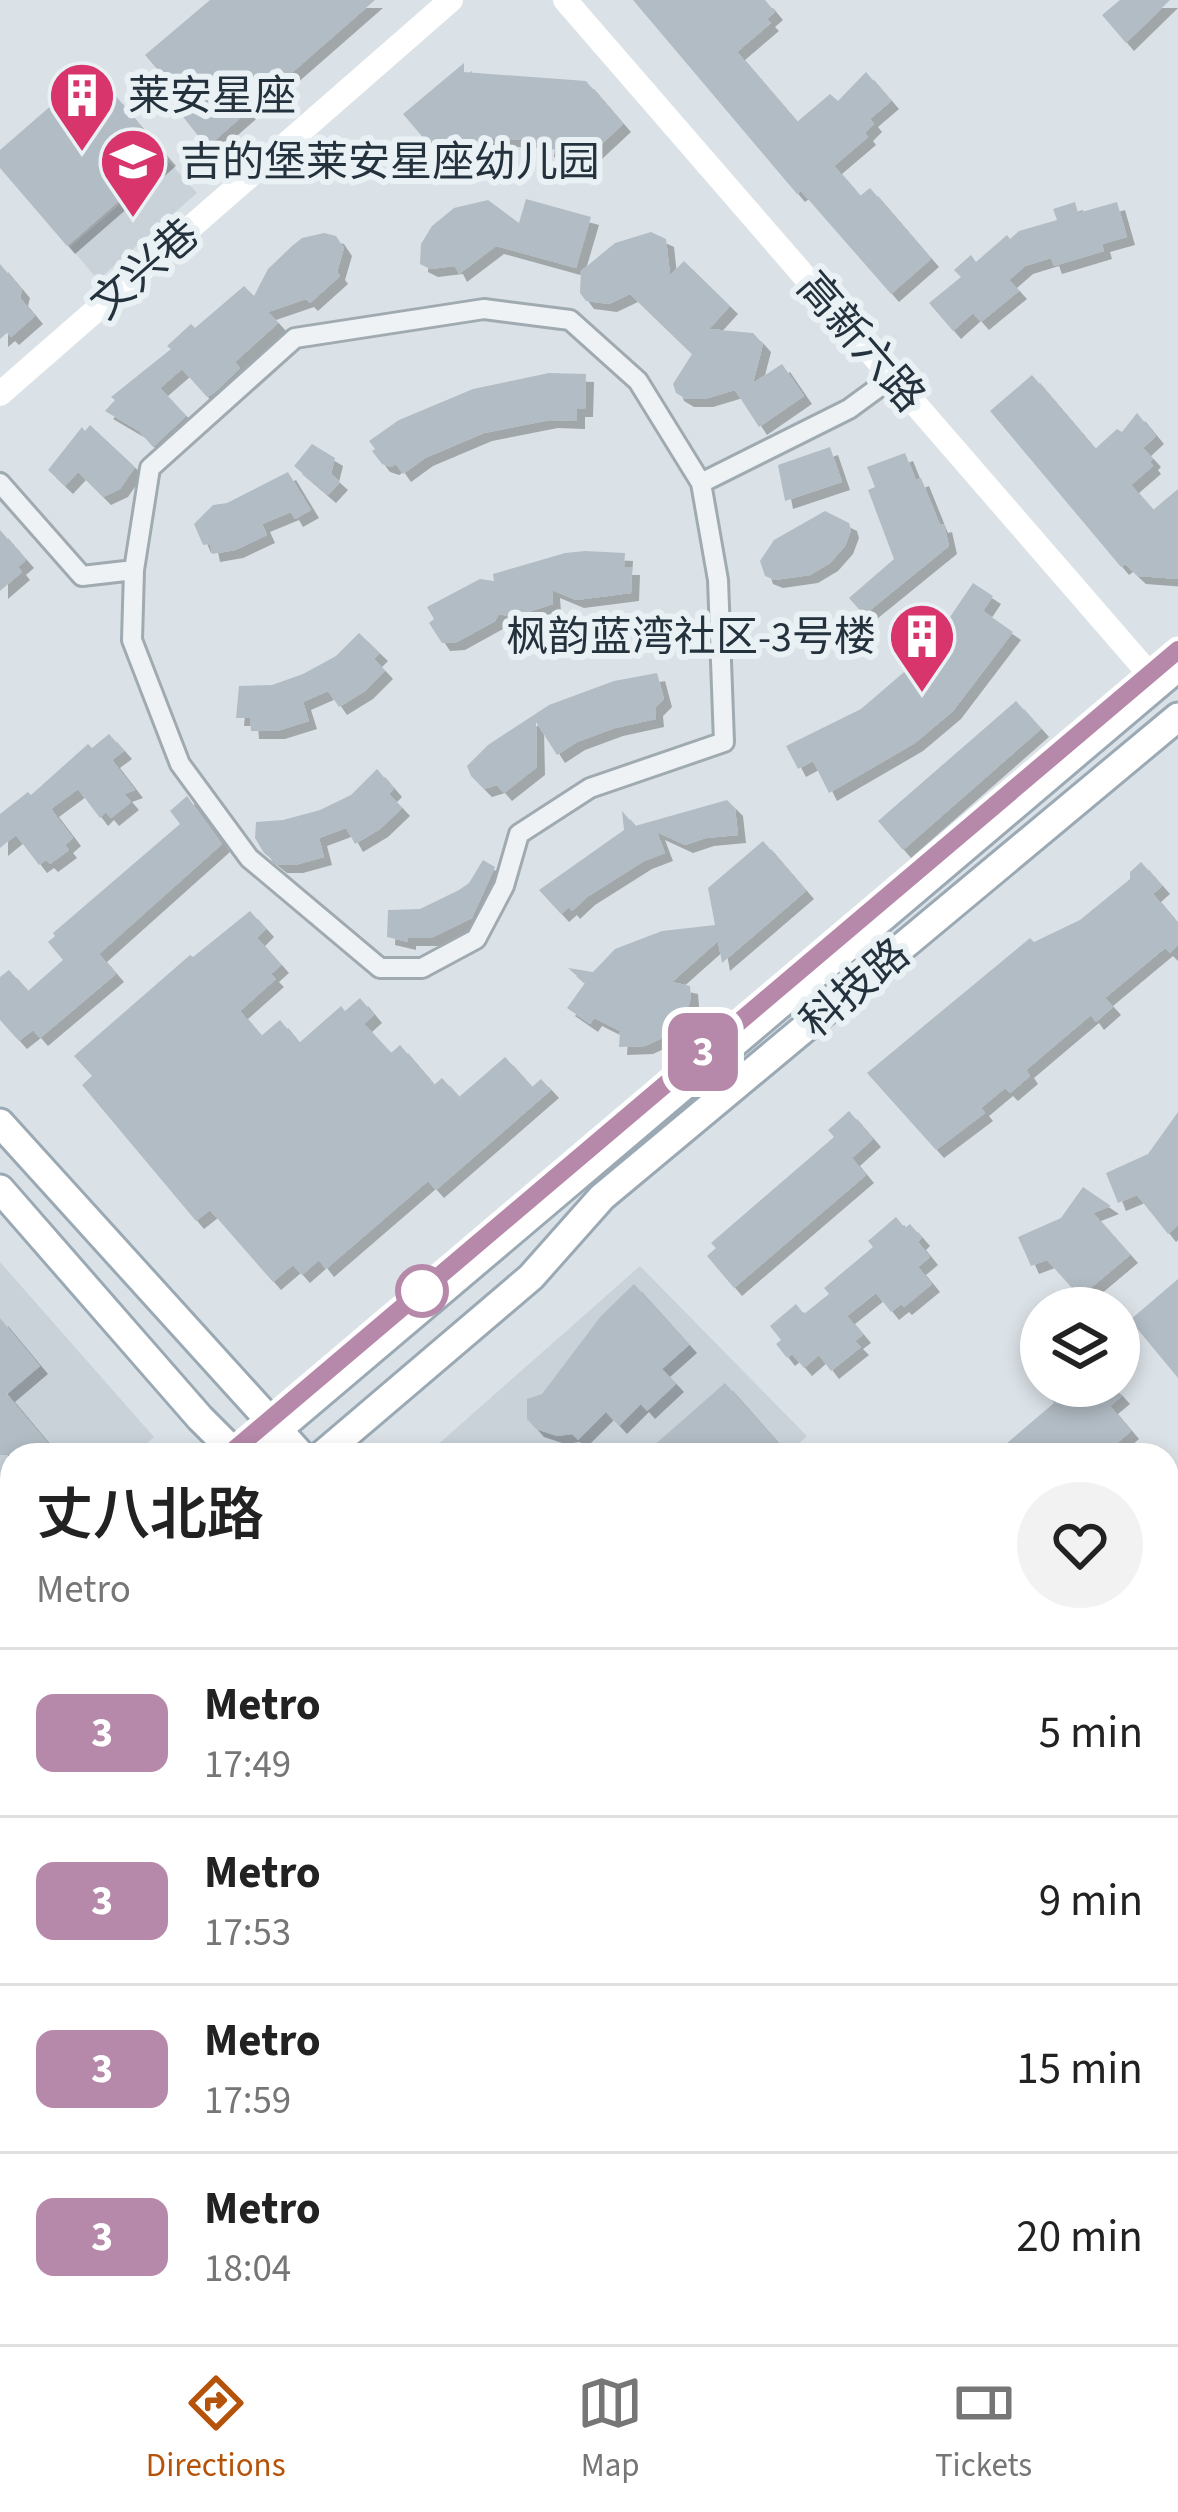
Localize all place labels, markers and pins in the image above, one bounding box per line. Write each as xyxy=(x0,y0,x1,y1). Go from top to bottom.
building icon: 莱安星座 xyxy=(47,60,117,154)
place label: 莱安星座 xyxy=(128,67,296,127)
school or university icon: 吉的堡莱安星座幼儿园 xyxy=(98,126,168,220)
place label: 吉的堡莱安星座幼儿园 xyxy=(180,133,600,193)
building icon: 枫韵蓝湾社区-3号楼 xyxy=(887,601,957,695)
place label: 枫韵蓝湾社区-3号楼 xyxy=(506,608,876,668)
unlabelled marker xyxy=(397,1266,447,1316)

